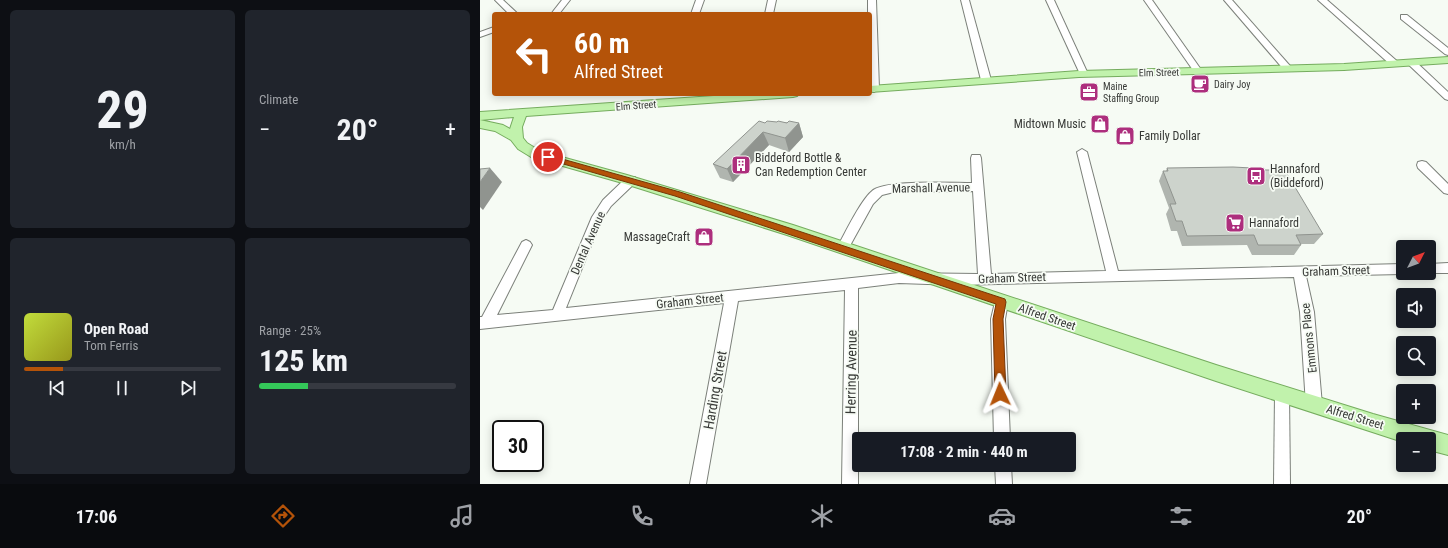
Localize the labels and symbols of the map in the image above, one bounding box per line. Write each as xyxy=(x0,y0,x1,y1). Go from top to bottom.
street label: Elm Street xyxy=(1139,67,1179,78)
cafe icon: Dairy Joy xyxy=(1189,73,1211,95)
place label: Dairy Joy xyxy=(1214,79,1250,90)
office icon: Maine Staffing Group xyxy=(1078,81,1100,103)
place label: Maine Staffing Group xyxy=(1103,81,1159,104)
street label: Elm Street xyxy=(615,99,657,112)
shop icon: Midtown Music xyxy=(1089,113,1111,135)
place label: Midtown Music xyxy=(1014,117,1086,131)
shop icon: Family Dollar xyxy=(1114,125,1136,147)
place label: Family Dollar xyxy=(1139,129,1201,143)
pin xyxy=(531,140,565,174)
place label: Biddeford Bottle & Can Redemption Center xyxy=(755,151,867,179)
building icon: Biddeford Bottle & Can Redemption Center xyxy=(730,154,752,176)
place label: Hannaford (Biddeford) xyxy=(1270,162,1324,190)
bus stop icon: Hannaford (Biddeford) xyxy=(1245,165,1267,187)
street label: Marshall Avenue xyxy=(892,180,971,196)
street label: Dental Avenue xyxy=(568,209,608,277)
supermarket icon: Hannaford xyxy=(1224,212,1246,234)
place label: Hannaford xyxy=(1249,216,1299,230)
shop icon: MassageCraft xyxy=(693,226,715,248)
place label: MassageCraft xyxy=(624,230,690,244)
north arrow xyxy=(1396,240,1436,280)
street label: Graham Street xyxy=(1302,263,1371,279)
street label: Graham Street xyxy=(978,270,1047,286)
street label: Graham Street xyxy=(656,290,725,312)
street label: Alfred Street xyxy=(1017,301,1078,333)
street label: Emmons Place xyxy=(1298,302,1320,374)
street label: Herring Avenue xyxy=(842,329,860,414)
street label: Harding Street xyxy=(700,350,730,430)
position arrow xyxy=(979,373,1021,415)
street label: Alfred Street xyxy=(1325,402,1386,433)
speed limit sign: 30 xyxy=(492,420,544,472)

